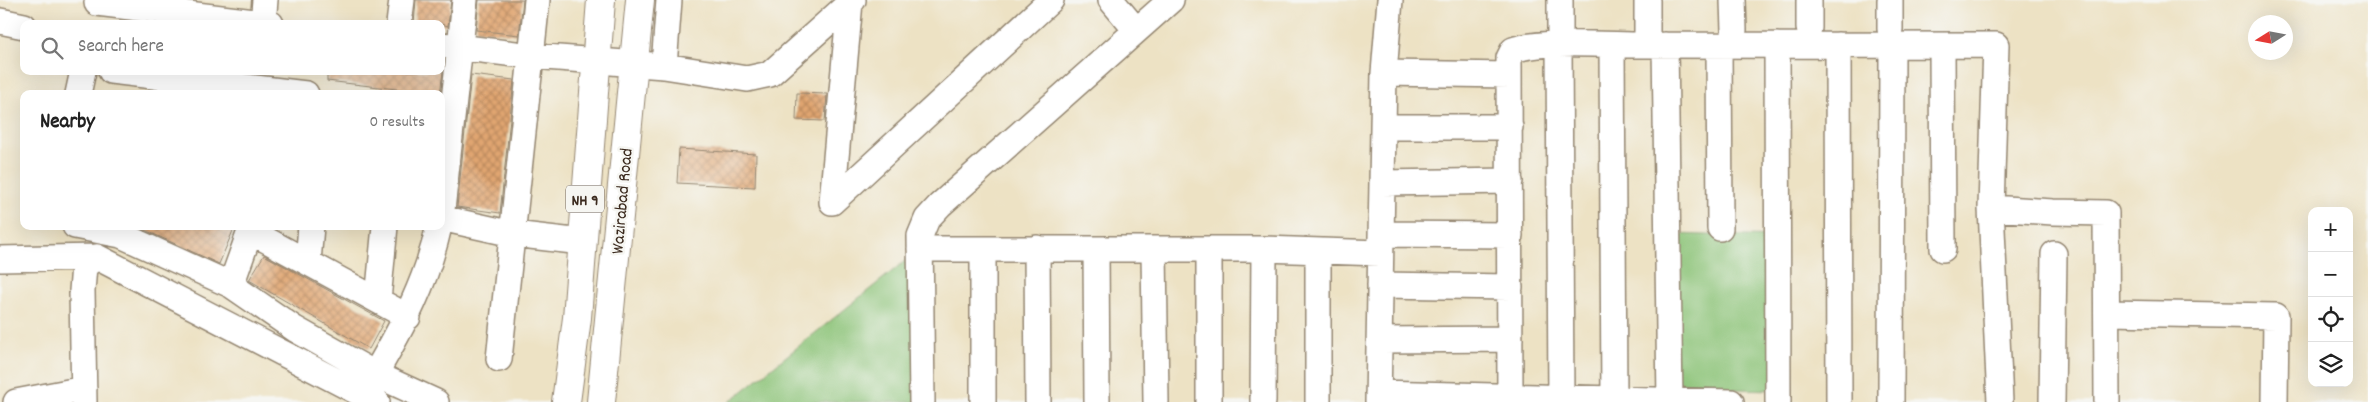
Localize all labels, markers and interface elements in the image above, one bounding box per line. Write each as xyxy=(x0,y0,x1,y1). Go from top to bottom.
north arrow xyxy=(2248,15,2293,60)
search box xyxy=(20,20,445,75)
icon: search xyxy=(38,34,66,62)
text: Search here xyxy=(78,34,164,61)
text: Nearby xyxy=(40,108,95,138)
text: 0 results xyxy=(370,111,425,134)
street label: Wazirabad Road xyxy=(606,147,641,255)
road number: NH 9 xyxy=(566,185,604,212)
map controls xyxy=(2308,207,2353,387)
button: + xyxy=(2308,207,2353,252)
button: − xyxy=(2308,252,2353,297)
button: locate xyxy=(2308,297,2353,342)
button: layers xyxy=(2308,342,2353,387)

